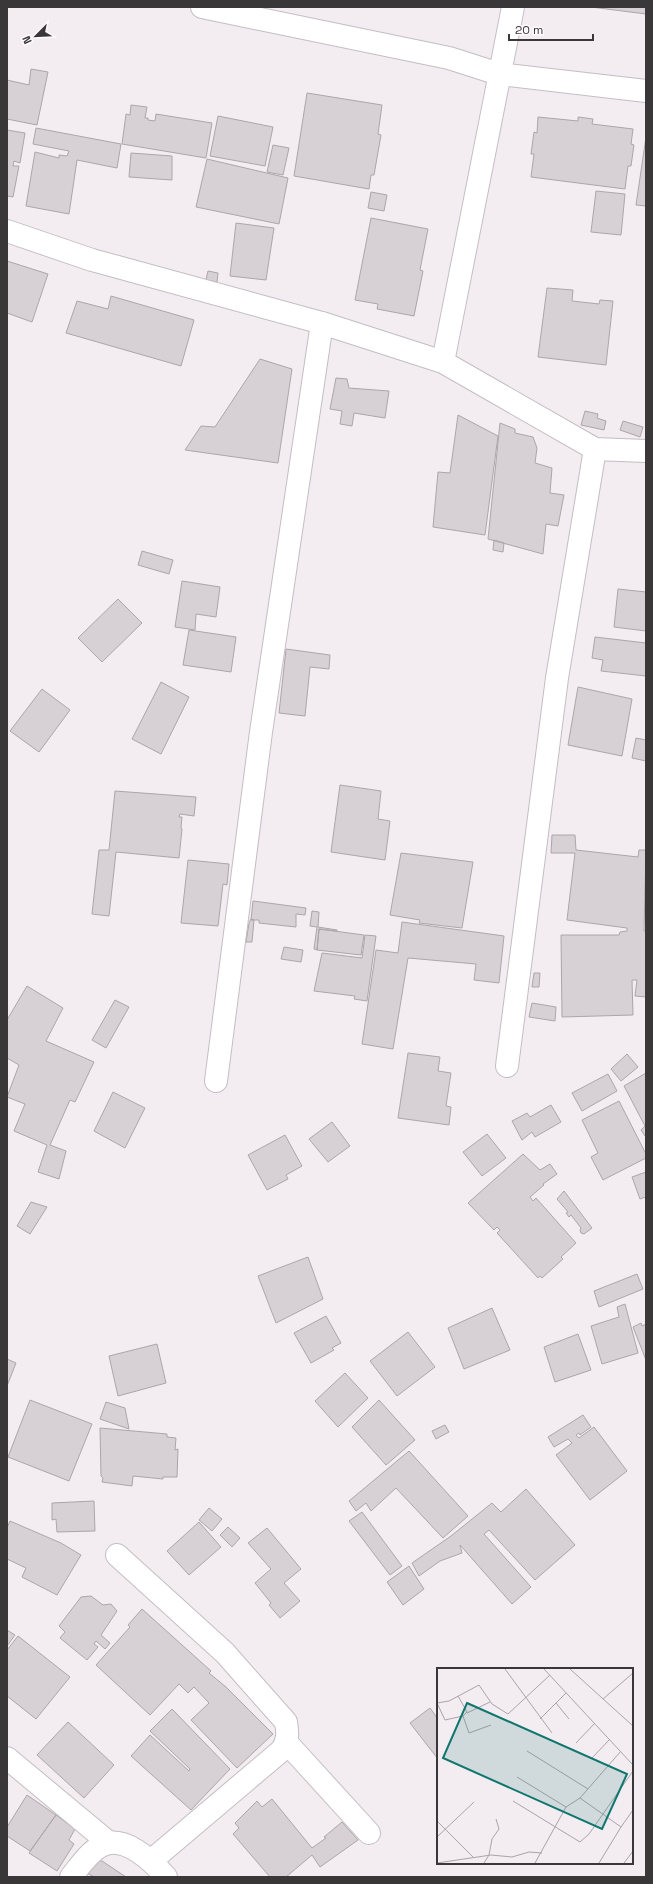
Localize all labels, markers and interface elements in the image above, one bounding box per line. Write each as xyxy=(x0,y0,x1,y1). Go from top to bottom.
north arrow xyxy=(16,16,56,56)
scale bar xyxy=(509,16,593,42)
text: 20 m xyxy=(515,22,543,38)
text: N xyxy=(19,34,35,46)
inset map xyxy=(437,1668,633,1864)

